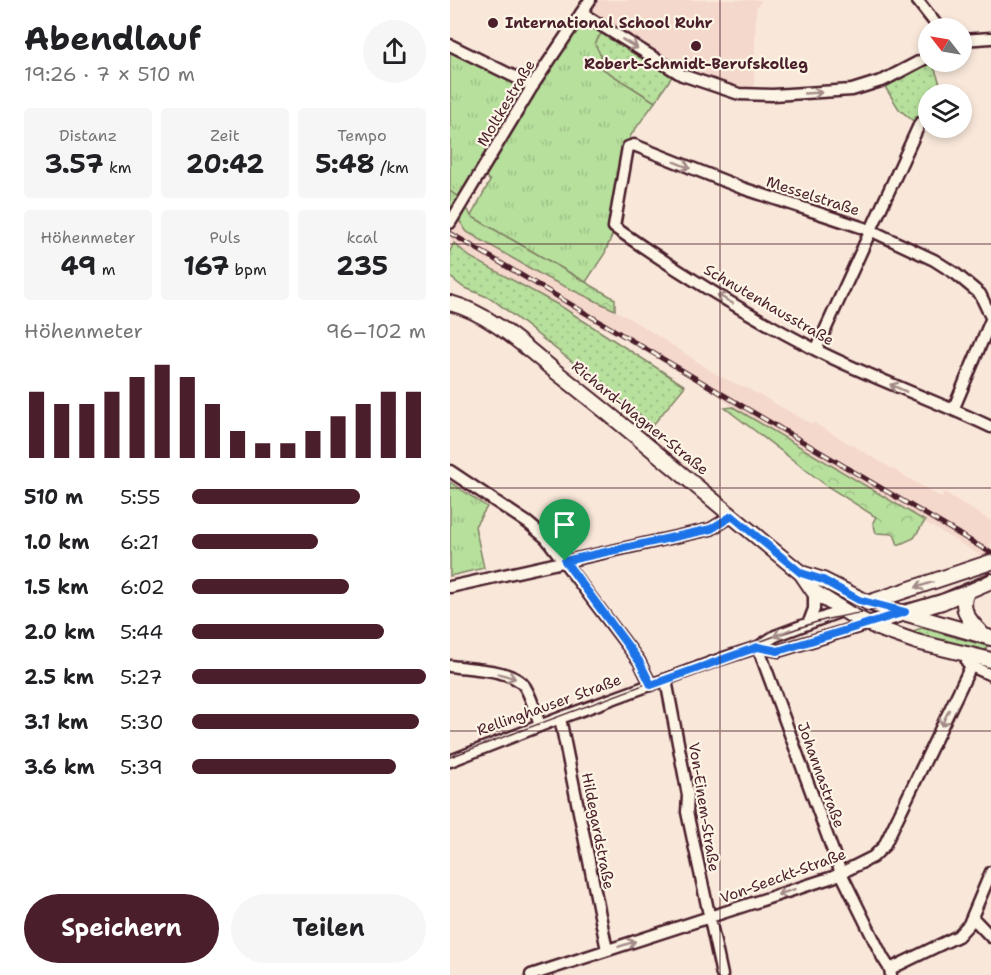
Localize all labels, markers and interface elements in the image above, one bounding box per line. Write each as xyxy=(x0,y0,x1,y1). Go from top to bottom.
place label: International School Ruhr xyxy=(505,13,713,33)
text: Abendlauf xyxy=(24,16,201,61)
marker: International School Ruhr xyxy=(486,16,500,30)
north arrow xyxy=(918,18,972,72)
map controls xyxy=(918,18,972,138)
button: share xyxy=(363,20,426,83)
one-way arrow xyxy=(621,38,638,50)
marker: Robert-Schmidt-Berufskolleg xyxy=(689,39,703,53)
place label: Robert-Schmidt-Berufskolleg xyxy=(584,54,808,74)
street label: Moltkestraße xyxy=(472,56,540,150)
text: 19:26 · 7 × 510 m xyxy=(24,61,195,87)
button: layers xyxy=(918,84,972,138)
one-way arrow xyxy=(803,87,823,98)
text: Distanz xyxy=(59,125,117,146)
text: Zeit xyxy=(210,125,240,146)
text: Tempo xyxy=(337,125,387,146)
text: 3.57 xyxy=(44,146,103,181)
text: 20:42 xyxy=(186,146,264,181)
text: 5:48 xyxy=(315,146,375,181)
text: km xyxy=(103,157,132,178)
text: /km xyxy=(375,157,409,178)
one-way arrow xyxy=(672,160,690,171)
street label: Messelstraße xyxy=(764,171,862,221)
text: Höhenmeter xyxy=(40,227,136,248)
text: Puls xyxy=(209,227,241,248)
text: kcal xyxy=(346,227,378,248)
text: 49 xyxy=(61,248,96,283)
text: 167 xyxy=(183,248,229,283)
text: 235 xyxy=(336,248,388,283)
text: m xyxy=(96,259,115,280)
text: bpm xyxy=(229,259,267,280)
street label: Schnutenhausstraße xyxy=(700,260,838,350)
one-way arrow xyxy=(717,293,734,305)
text: Höhenmeter xyxy=(24,318,143,344)
text: 96–102 m xyxy=(326,318,426,344)
street label: Richard-Wagner-Straße xyxy=(567,356,713,480)
one-way arrow xyxy=(890,382,908,393)
text: 510 m xyxy=(24,484,83,510)
text: 5:55 xyxy=(120,484,160,510)
pin xyxy=(539,499,590,561)
icon: arrive xyxy=(548,508,581,541)
text: 1.0 km xyxy=(24,529,89,555)
text: 6:21 xyxy=(120,529,159,555)
text: 1.5 km xyxy=(24,574,88,600)
text: 6:02 xyxy=(120,574,165,600)
one-way arrow xyxy=(915,581,933,592)
text: 2.0 km xyxy=(24,619,95,645)
text: 5:44 xyxy=(120,619,163,645)
one-way arrow xyxy=(774,628,792,639)
text: 2.5 km xyxy=(24,664,94,690)
text: 5:27 xyxy=(120,664,163,690)
street label: Rellinghauser Straße xyxy=(474,670,624,740)
one-way arrow xyxy=(497,671,516,682)
text: 3.1 km xyxy=(24,709,88,735)
text: 5:30 xyxy=(120,709,164,735)
one-way arrow xyxy=(939,709,951,727)
street label: Johannastraße xyxy=(793,719,849,831)
street label: Von-Einem-Straße xyxy=(684,741,724,873)
text: 3.6 km xyxy=(24,754,95,780)
text: 5:39 xyxy=(120,754,163,780)
street label: Hildegardstraße xyxy=(577,771,619,891)
street label: Von-Seeckt-Straße xyxy=(717,844,849,908)
one-way arrow xyxy=(777,888,796,899)
button: Speichern xyxy=(24,894,219,963)
button: Teilen xyxy=(231,894,426,963)
one-way arrow xyxy=(617,937,636,948)

